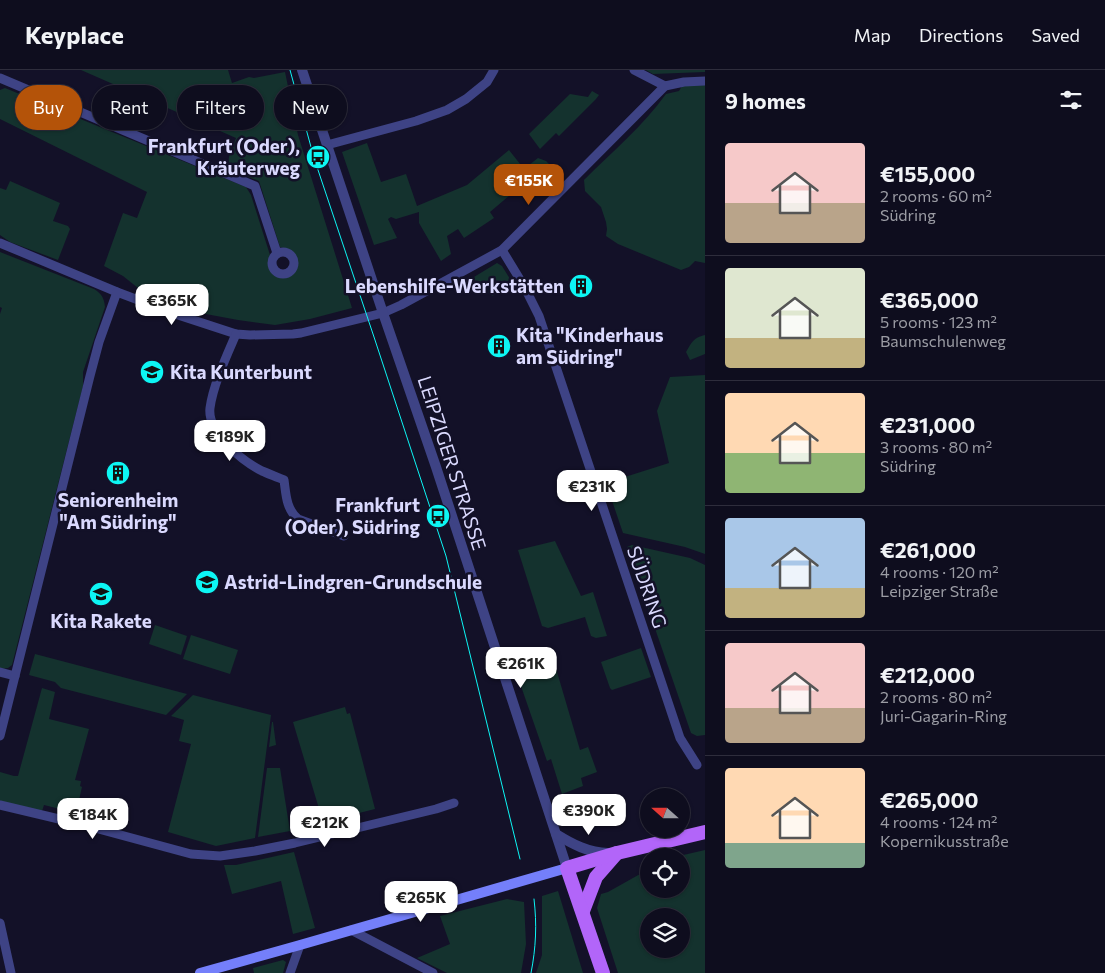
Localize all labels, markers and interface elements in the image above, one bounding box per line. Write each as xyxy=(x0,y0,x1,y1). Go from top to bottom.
text: Keyplace xyxy=(25,20,124,49)
text: Map xyxy=(854,24,891,46)
text: Directions xyxy=(919,24,1003,46)
text: Saved xyxy=(1031,24,1080,46)
chip: Buy xyxy=(15,85,82,130)
chip: Rent xyxy=(92,85,167,130)
chip: Filters xyxy=(177,85,264,130)
chip: New xyxy=(274,85,347,130)
icon: filters xyxy=(1057,86,1085,114)
text: 9 homes xyxy=(725,88,806,113)
place label: Frankfurt (Oder), Kräuterweg xyxy=(148,134,301,179)
bus stop icon: Frankfurt (Oder), Kräuterweg xyxy=(305,144,331,170)
text: €155,000 xyxy=(880,161,975,186)
icon: home xyxy=(765,163,825,223)
pin: €155K xyxy=(494,164,564,206)
text: €155K xyxy=(505,170,553,189)
text: 2 rooms · 60 m² xyxy=(880,186,992,205)
text: Südring xyxy=(880,205,936,224)
building icon: Lebenshilfe-Werkstätten xyxy=(568,273,594,299)
place label: Lebenshilfe-Werkstätten xyxy=(345,274,564,297)
pin: €365K xyxy=(137,284,207,326)
text: €365,000 xyxy=(880,287,979,312)
icon: home xyxy=(765,288,825,348)
text: €365K xyxy=(147,290,197,309)
text: 5 rooms · 123 m² xyxy=(880,312,997,331)
place label: Kita "Kinderhaus am Südring" xyxy=(516,323,664,368)
text: Baumschulenweg xyxy=(880,331,1006,350)
building icon: Kita "Kinderhaus am Südring" xyxy=(486,333,512,359)
school or university icon: Kita Kunterbunt xyxy=(139,359,165,385)
place label: Kita Kunterbunt xyxy=(170,360,312,383)
street label: LEIPZIGER STRASSE xyxy=(413,373,491,553)
text: €231,000 xyxy=(880,412,975,437)
icon: home xyxy=(765,413,825,473)
pin: €189K xyxy=(195,420,265,462)
text: €189K xyxy=(205,426,255,445)
text: 3 rooms · 80 m² xyxy=(880,437,992,456)
text: Südring xyxy=(880,456,936,475)
building icon: Seniorenheim "Am Südring" xyxy=(105,460,131,486)
pin: €231K xyxy=(557,470,627,512)
text: €231K xyxy=(568,476,616,495)
place label: Seniorenheim "Am Südring" xyxy=(58,488,178,533)
place label: Frankfurt (Oder), Südring xyxy=(285,493,421,538)
bus stop icon: Frankfurt (Oder), Südring xyxy=(425,503,451,529)
text: €261,000 xyxy=(880,537,976,562)
icon: home xyxy=(765,538,825,598)
street label: SÜDRING xyxy=(623,543,672,631)
text: 4 rooms · 120 m² xyxy=(880,562,999,581)
school or university icon: Astrid-Lindgren-Grundschule xyxy=(194,569,220,595)
place label: Astrid-Lindgren-Grundschule xyxy=(224,570,482,593)
school or university icon: Kita Rakete xyxy=(88,581,114,607)
text: Leipziger Straße xyxy=(880,581,998,600)
place label: Kita Rakete xyxy=(50,609,152,632)
pin: €261K xyxy=(486,646,556,689)
text: €261K xyxy=(497,653,545,672)
text: €212,000 xyxy=(880,662,975,687)
icon: home xyxy=(765,663,825,723)
text: 2 rooms · 80 m² xyxy=(880,687,992,706)
text: Juri-Gagarin-Ring xyxy=(880,706,1007,725)
text: €265,000 xyxy=(880,787,978,812)
north arrow xyxy=(640,788,690,838)
map controls xyxy=(640,788,690,958)
icon: home xyxy=(765,788,825,848)
pin: €390K xyxy=(554,794,624,836)
pin: €184K xyxy=(58,798,128,840)
text: €390K xyxy=(563,800,615,819)
text: €184K xyxy=(68,804,118,823)
pin: €212K xyxy=(290,806,360,848)
text: €212K xyxy=(301,812,349,831)
text: 4 rooms · 124 m² xyxy=(880,812,998,831)
text: Kopernikusstraße xyxy=(880,831,1009,850)
button: locate xyxy=(640,848,690,898)
pin: €265K xyxy=(386,880,456,923)
text: €265K xyxy=(396,887,446,906)
button: layers xyxy=(640,908,690,958)

